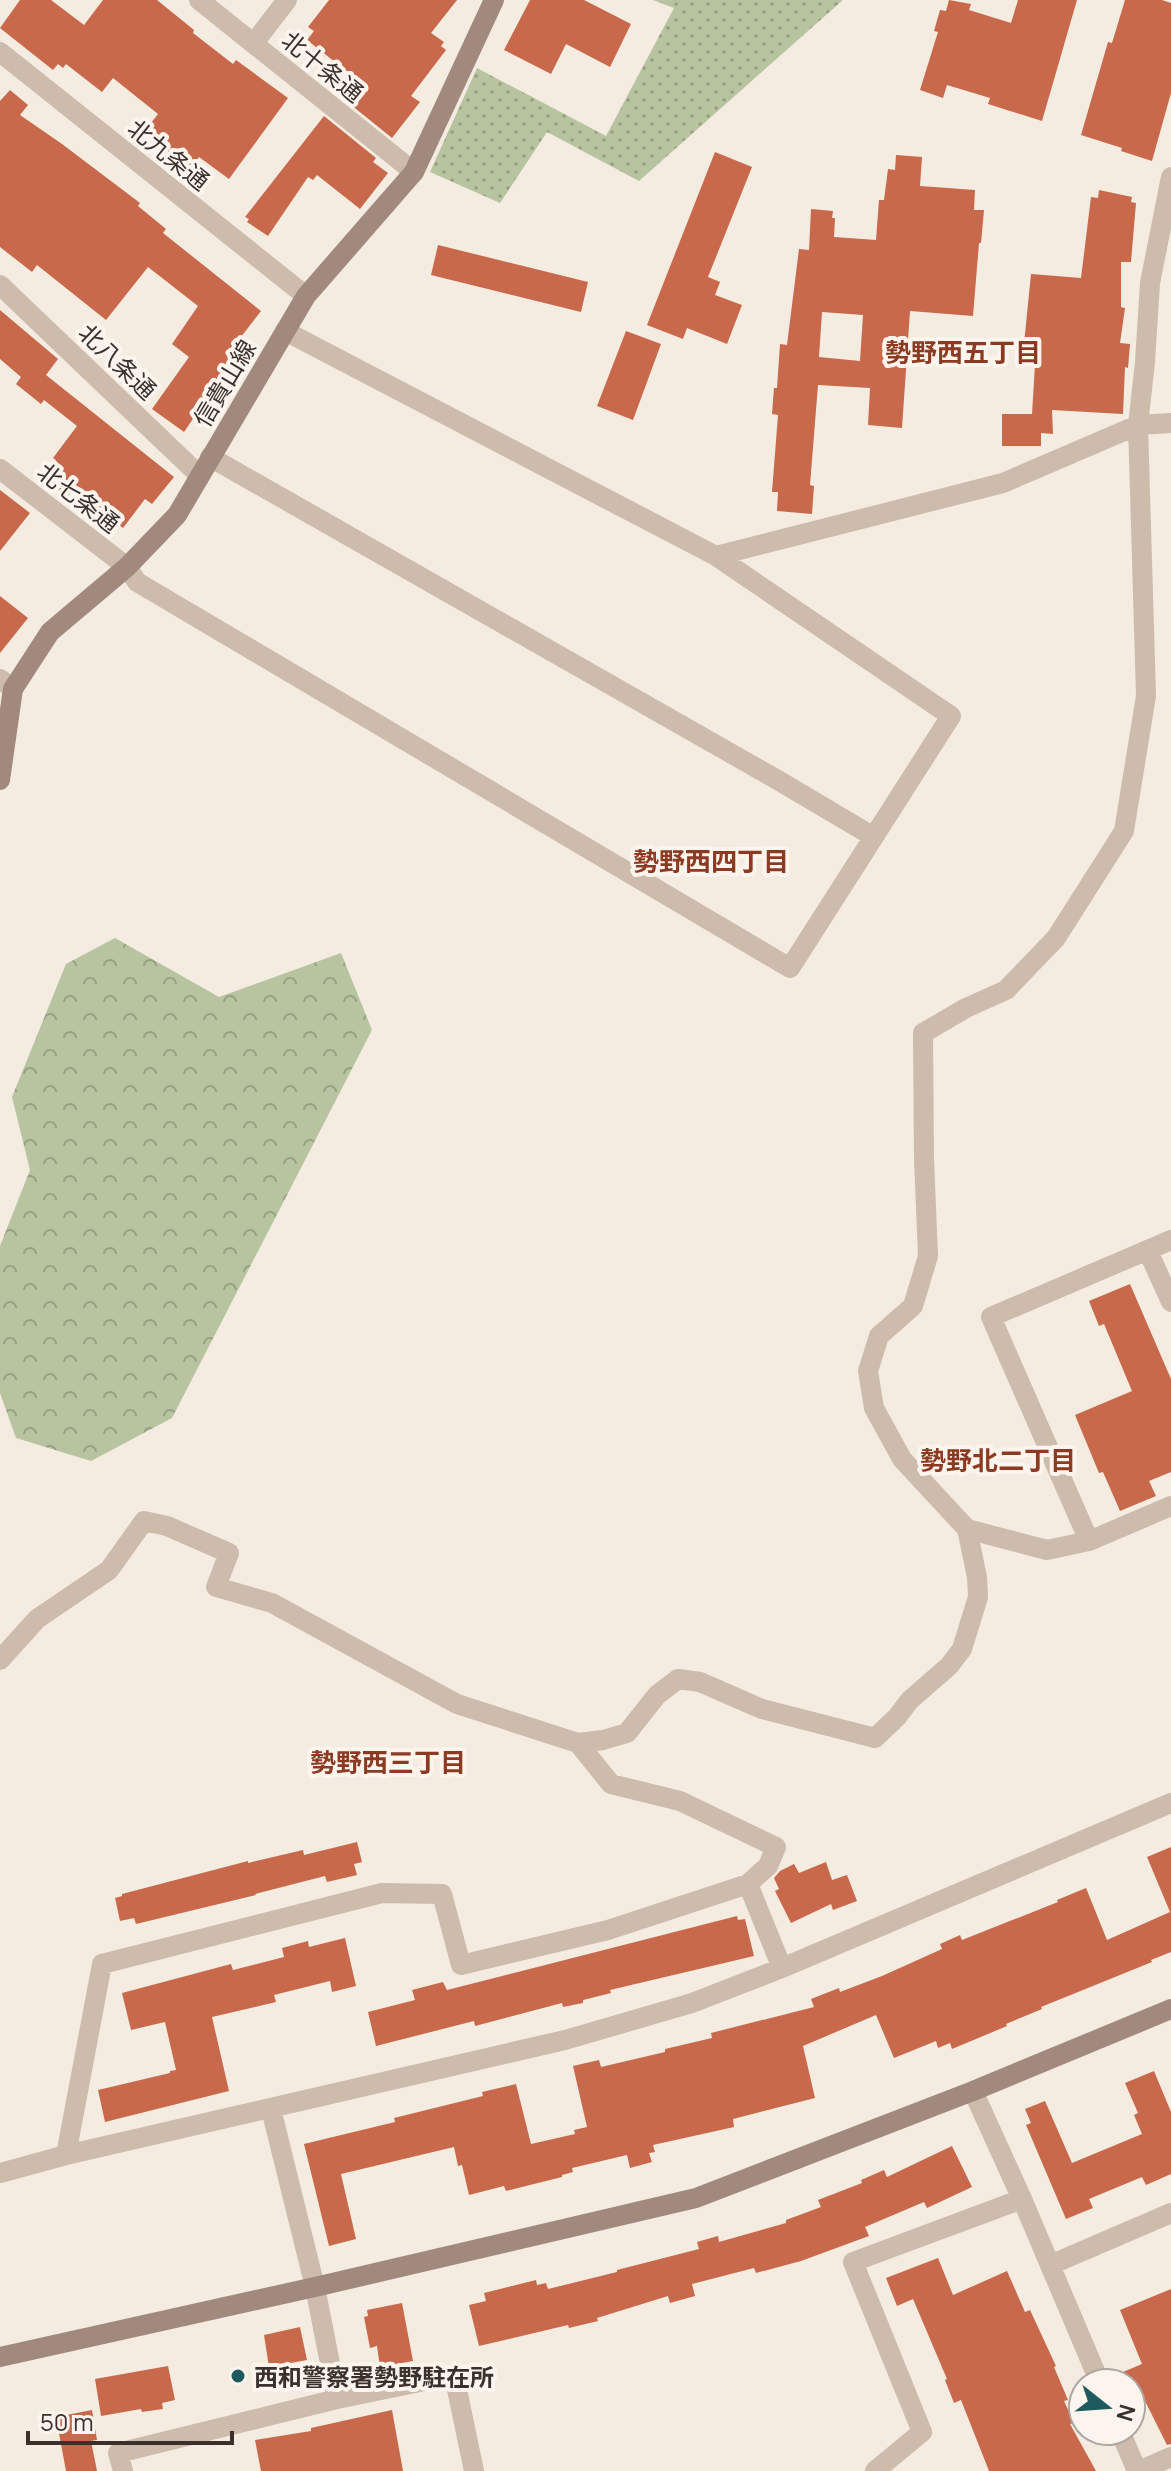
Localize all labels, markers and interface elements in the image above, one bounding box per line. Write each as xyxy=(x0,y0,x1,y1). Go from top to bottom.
street label: 北十条通 xyxy=(275,23,371,109)
street label: 北九条通 xyxy=(121,111,217,197)
street label: 北八条通 xyxy=(72,316,164,406)
street label: 信貴山線 xyxy=(185,333,263,433)
district label: 勢野西五丁目 xyxy=(885,334,1041,370)
street label: 北七条通 xyxy=(31,454,127,540)
district label: 勢野西四丁目 xyxy=(633,843,789,879)
district label: 勢野北二丁目 xyxy=(920,1442,1076,1478)
district label: 勢野西三丁目 xyxy=(310,1744,466,1780)
place label: 西和警察署勢野駐在所 xyxy=(254,2360,494,2393)
marker: 西和警察署勢野駐在所 xyxy=(229,2367,247,2385)
north arrow xyxy=(1067,2367,1147,2447)
scale bar xyxy=(28,2395,232,2445)
text: N xyxy=(1109,2401,1143,2425)
text: 50 m xyxy=(40,2405,94,2438)

